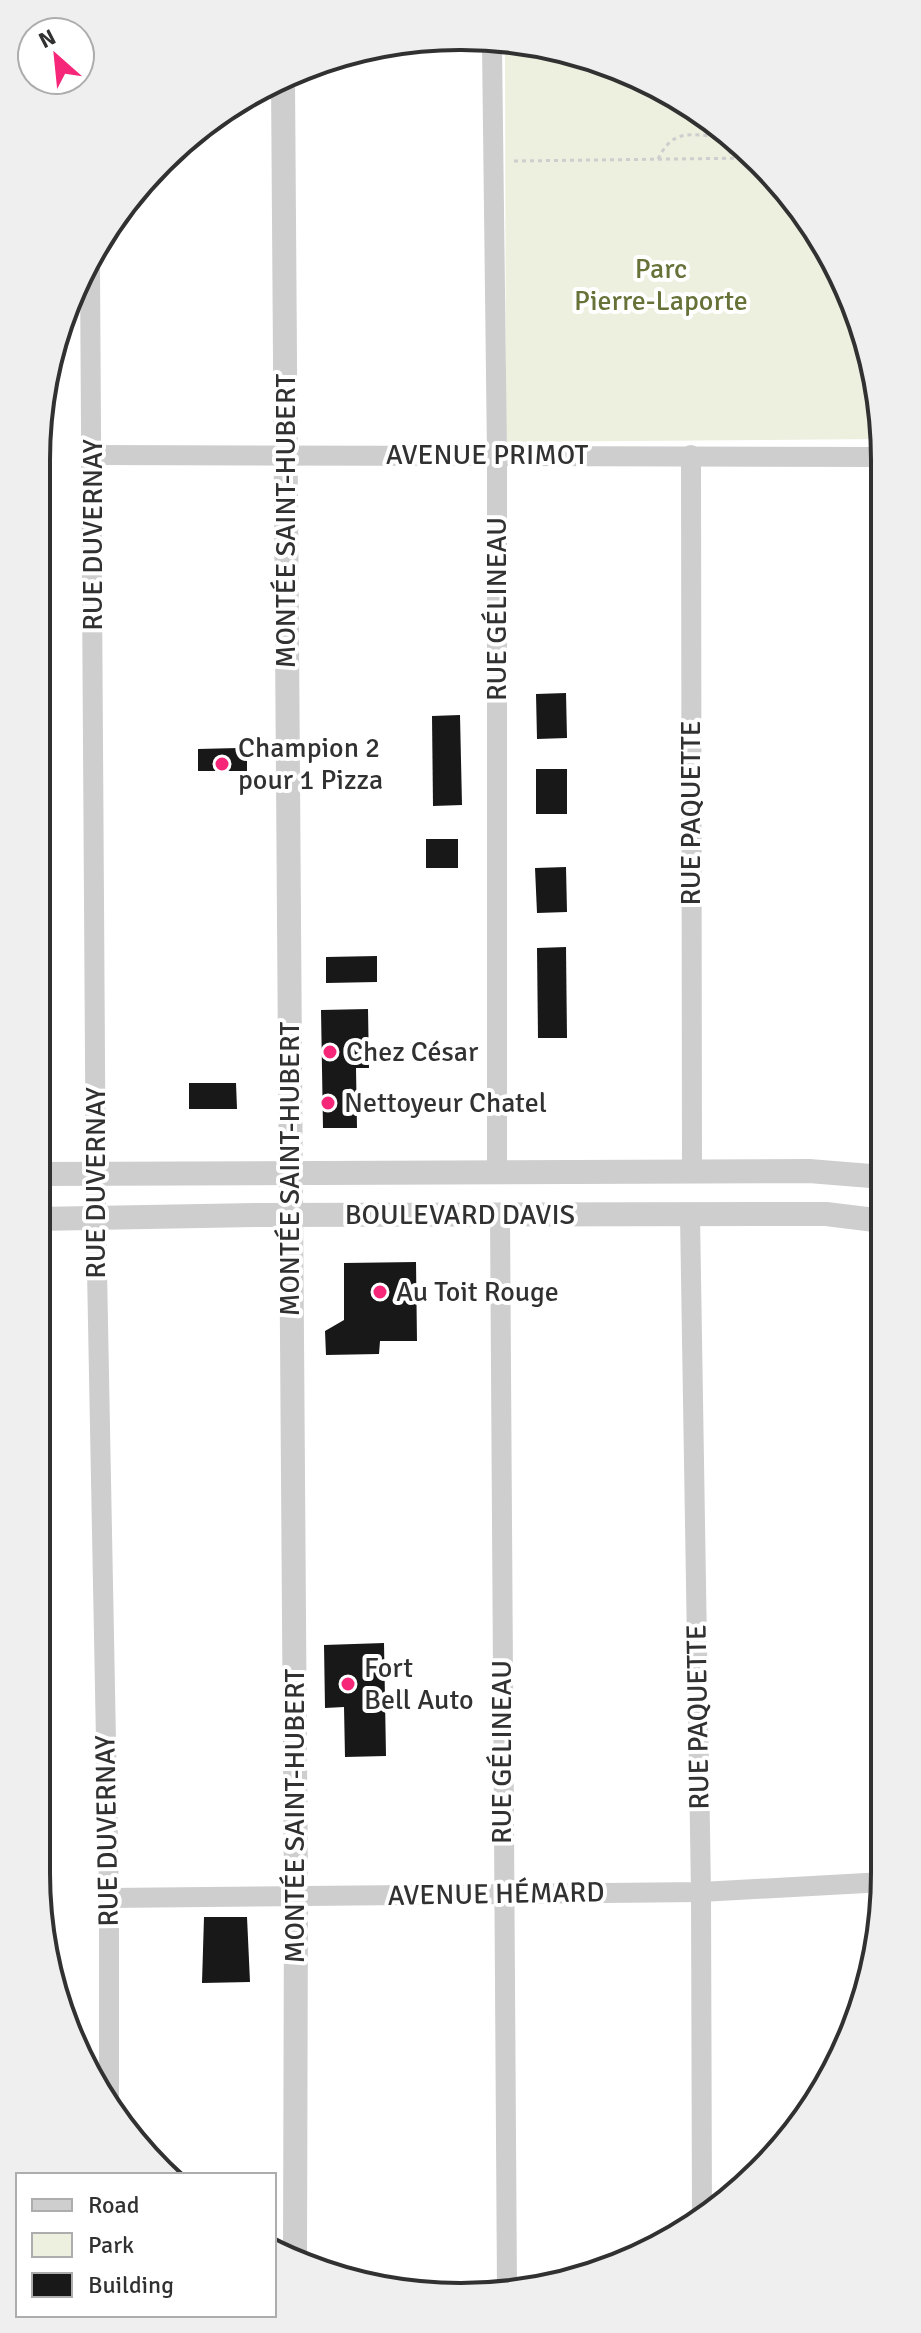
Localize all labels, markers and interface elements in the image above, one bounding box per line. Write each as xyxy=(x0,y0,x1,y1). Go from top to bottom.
north arrow xyxy=(16,16,96,96)
text: N xyxy=(34,23,60,54)
park label: Parc Pierre-Laporte xyxy=(574,252,748,318)
street label: MONTÉE SAINT-HUBERT xyxy=(269,374,303,668)
street label: AVENUE PRIMOT xyxy=(386,438,588,472)
street label: RUE DUVERNAY xyxy=(76,439,110,631)
street label: RUE GÉLINEAU xyxy=(480,517,514,701)
street label: RUE PAQUETTE xyxy=(674,720,708,906)
place label: Champion 2 pour 1 Pizza xyxy=(238,731,383,797)
marker: Champion 2 pour 1 Pizza xyxy=(213,755,231,773)
street label: MONTÉE SAINT-HUBERT xyxy=(273,1022,307,1316)
place label: Chez César xyxy=(346,1035,479,1069)
marker: Chez César xyxy=(321,1043,339,1061)
place label: Nettoyeur Chatel xyxy=(344,1086,547,1120)
street label: RUE DUVERNAY xyxy=(79,1087,113,1279)
marker: Nettoyeur Chatel xyxy=(319,1094,337,1112)
street label: BOULEVARD DAVIS xyxy=(345,1198,575,1232)
place label: Au Toit Rouge xyxy=(396,1275,559,1309)
marker: Au Toit Rouge xyxy=(371,1283,389,1301)
street label: RUE PAQUETTE xyxy=(679,1624,717,1810)
place label: Fort Bell Auto xyxy=(364,1651,474,1717)
street label: RUE GÉLINEAU xyxy=(485,1660,519,1844)
street label: MONTÉE SAINT-HUBERT xyxy=(278,1669,312,1963)
marker: Fort Bell Auto xyxy=(339,1675,357,1693)
street label: RUE DUVERNAY xyxy=(88,1735,126,1927)
street label: AVENUE HÉMARD xyxy=(387,1875,605,1913)
legend xyxy=(16,2173,276,2317)
text: Road xyxy=(88,2190,139,2220)
text: Park xyxy=(88,2230,134,2260)
text: Building xyxy=(88,2270,174,2300)

